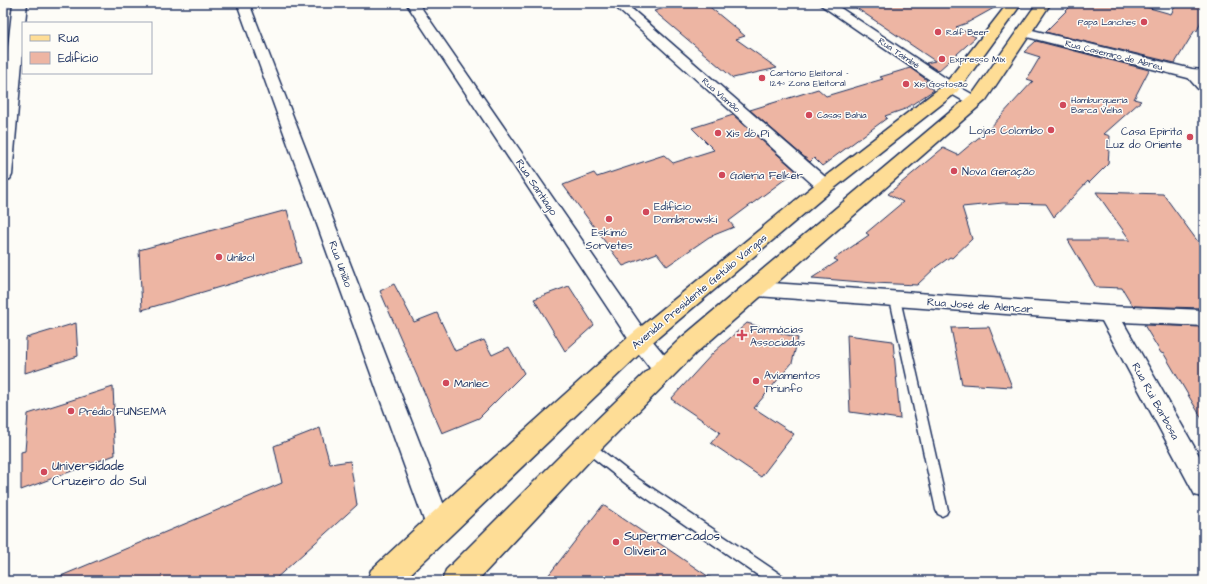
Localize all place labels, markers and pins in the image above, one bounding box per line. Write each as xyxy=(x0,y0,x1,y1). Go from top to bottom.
place label: Papa Lanches xyxy=(1078,16,1136,29)
marker: Papa Lanches xyxy=(1139,17,1149,27)
place label: Ralf Beer xyxy=(946,26,988,39)
marker: Ralf Beer xyxy=(933,27,943,37)
place label: Expresso Mix xyxy=(950,53,1006,66)
marker: Expresso Mix xyxy=(937,54,947,64)
place label: Cartório Eleitoral - 124ª Zona Eleitoral xyxy=(770,67,849,90)
marker: Cartório Eleitoral - 124ª Zona Eleitoral xyxy=(757,73,767,83)
place label: Xis Gostosão xyxy=(914,78,968,91)
marker: Xis Gostosão xyxy=(901,79,911,89)
place label: Hamburgueria Barca Velha xyxy=(1071,94,1128,117)
marker: Hamburgueria Barca Velha xyxy=(1058,100,1068,110)
place label: Casas Bahia xyxy=(817,109,867,122)
marker: Casas Bahia xyxy=(804,110,814,120)
place label: Lojas Colombo xyxy=(969,123,1044,138)
place label: Casa Epirita Luz do Oriente xyxy=(1106,124,1182,152)
marker: Lojas Colombo xyxy=(1046,125,1056,135)
place label: Xis do Pi xyxy=(726,126,769,141)
marker: Xis do Pi xyxy=(713,128,723,138)
marker: Casa Epirita Luz do Oriente xyxy=(1185,132,1195,142)
place label: Nova Geração xyxy=(962,164,1036,179)
marker: Nova Geração xyxy=(949,166,959,176)
place label: Galeria Felker xyxy=(730,168,803,183)
marker: Galeria Felker xyxy=(717,170,727,180)
place label: Edifício Dombrowski xyxy=(654,199,717,227)
marker: Edifício Dombrowski xyxy=(641,207,651,217)
marker: Eskimó Sorvetes xyxy=(604,214,614,224)
place label: Eskimó Sorvetes xyxy=(586,225,633,253)
place label: Unibol xyxy=(227,250,255,265)
marker: Unibol xyxy=(214,252,224,262)
place label: Farmácias Associadas xyxy=(750,322,806,350)
marker: Farmácias Associadas xyxy=(737,330,747,340)
place label: Aviamentos Triunfo xyxy=(764,368,821,396)
place label: Manlec xyxy=(454,376,489,391)
marker: Aviamentos Triunfo xyxy=(751,376,761,386)
marker: Manlec xyxy=(441,378,451,388)
place label: Prédio FUNSEMA xyxy=(79,404,166,419)
marker: Prédio FUNSEMA xyxy=(66,406,76,416)
place label: Universidade Cruzeiro do Sul xyxy=(52,457,146,490)
marker: Universidade Cruzeiro do Sul xyxy=(39,467,49,477)
place label: Supermercados Oliveira xyxy=(624,527,721,560)
marker: Supermercados Oliveira xyxy=(611,537,621,547)

